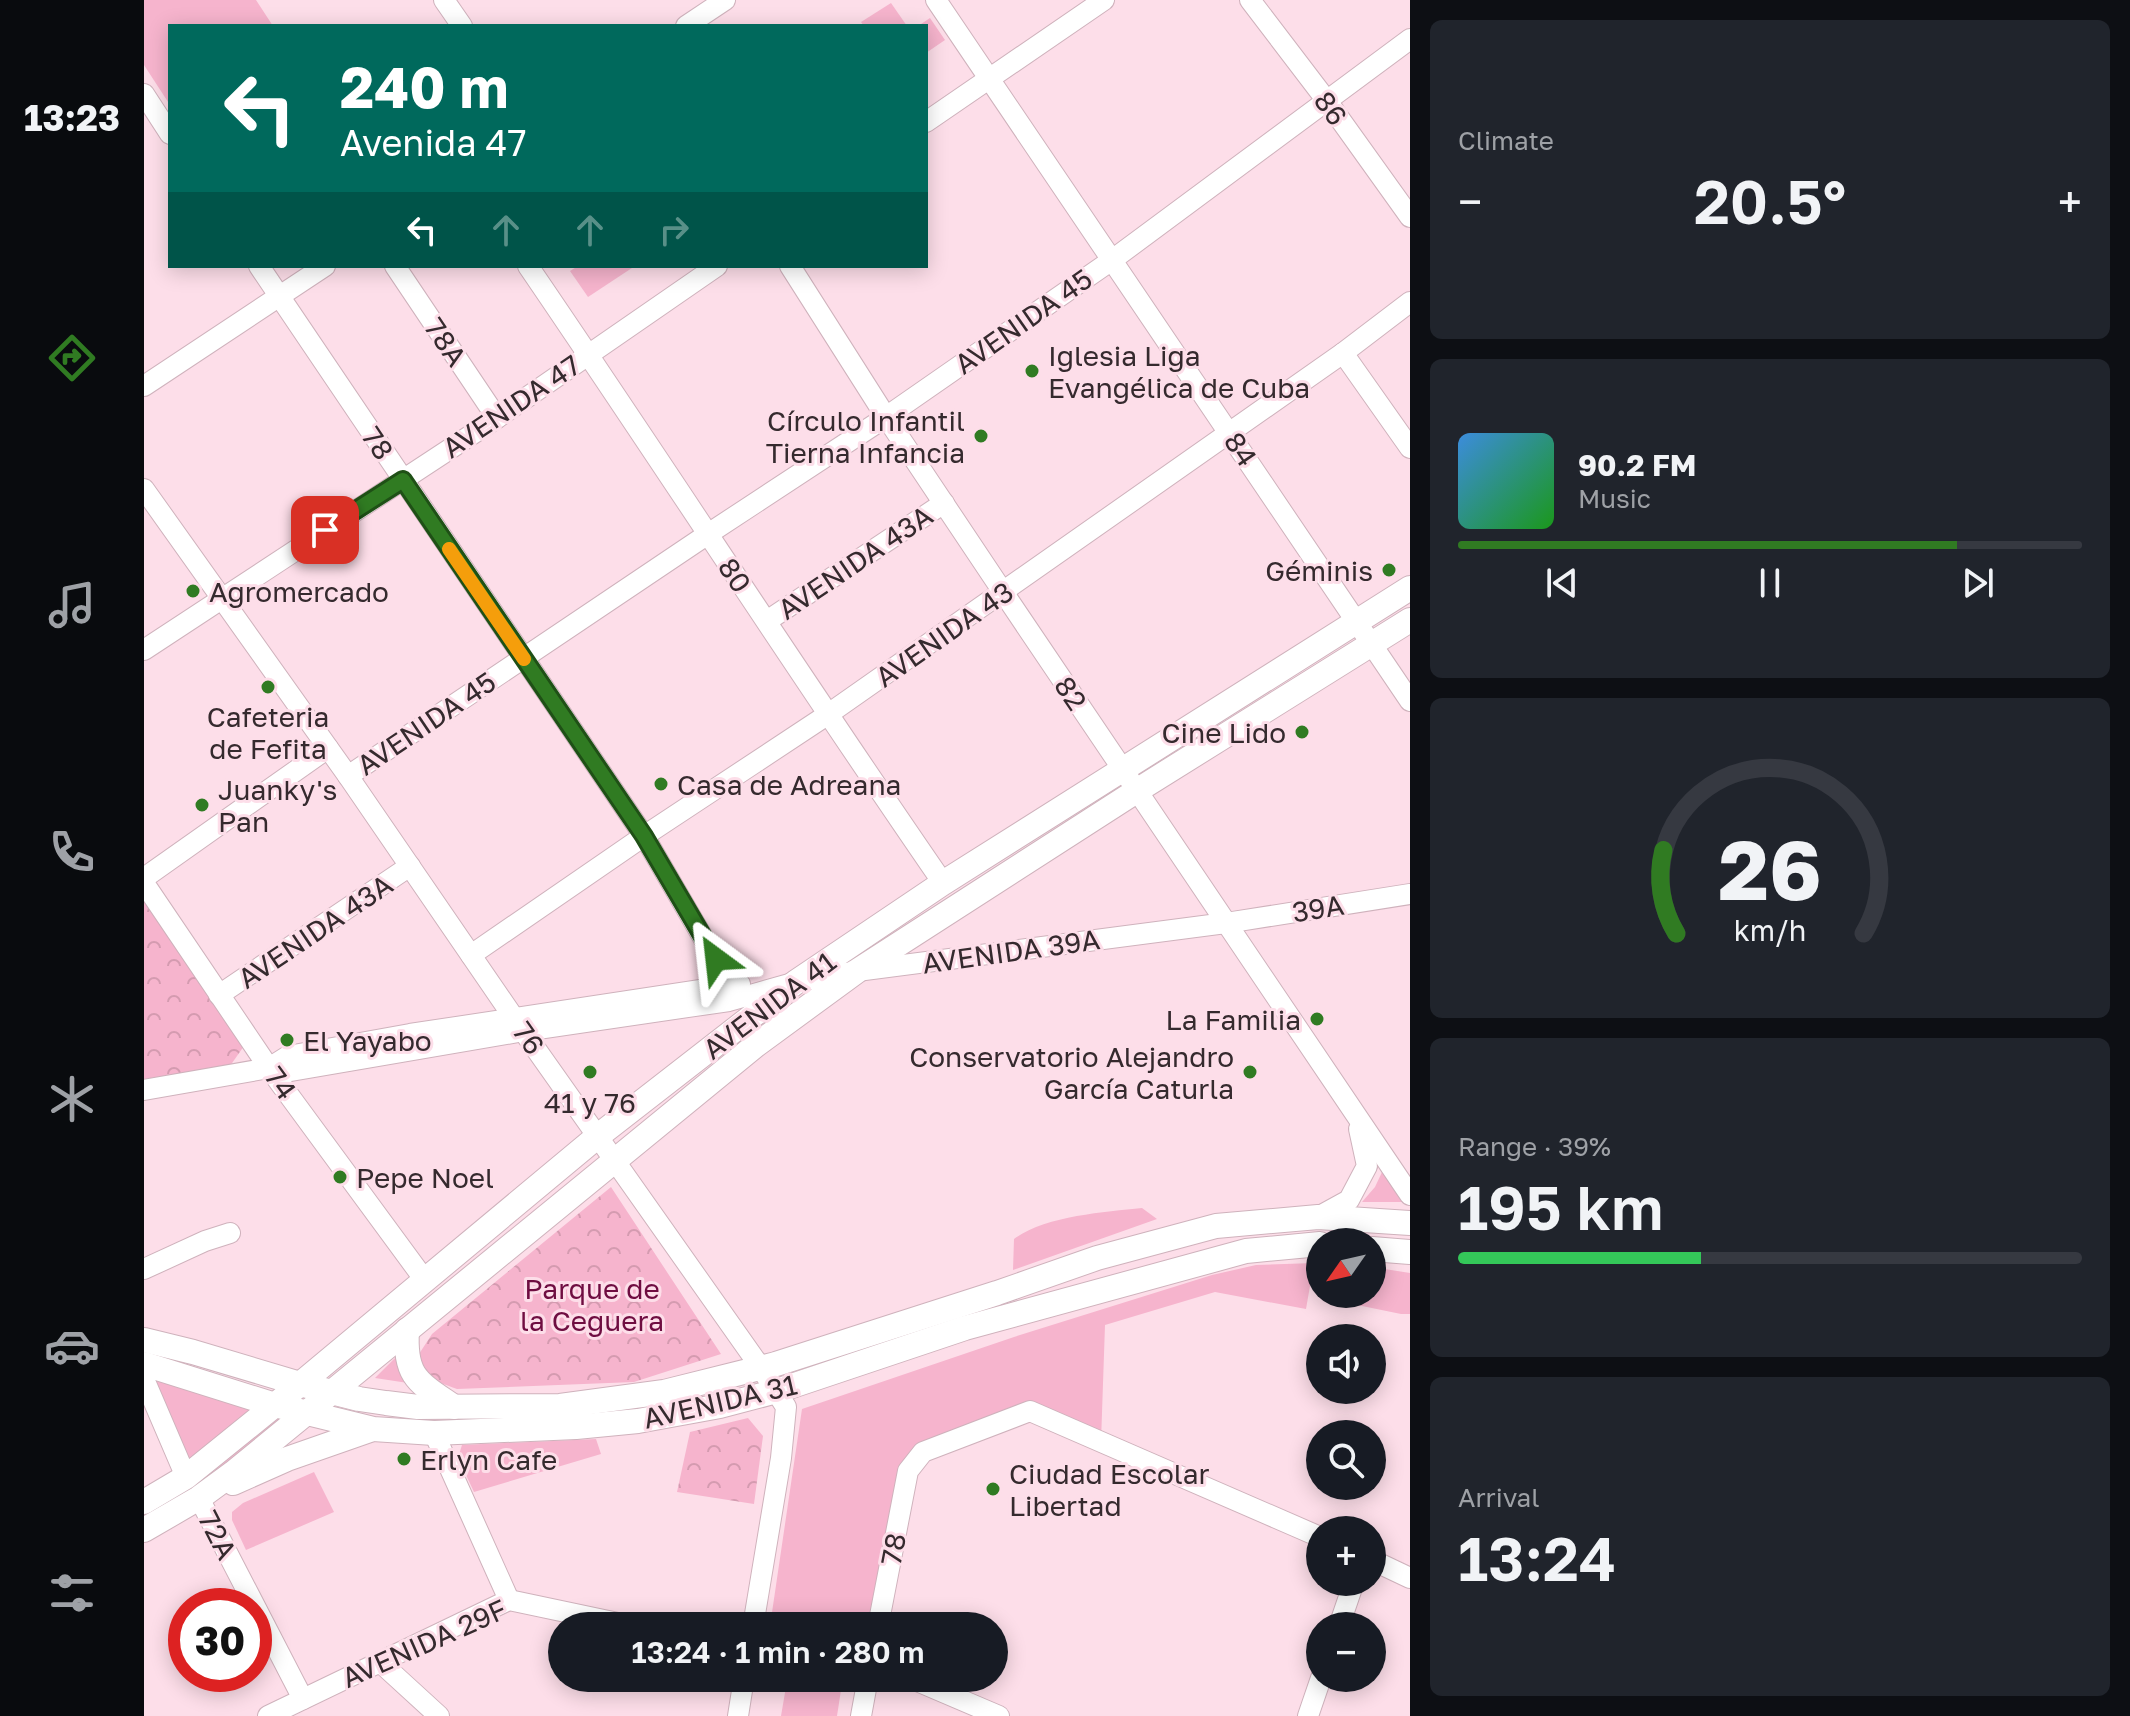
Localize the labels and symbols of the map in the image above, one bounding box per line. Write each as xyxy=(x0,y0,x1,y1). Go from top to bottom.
street label: 86 xyxy=(1308,85,1354,131)
street label: AVENIDA 45 xyxy=(948,262,1098,380)
street label: 78A xyxy=(418,312,474,372)
place label: Iglesia Liga Evangélica de Cuba xyxy=(1048,339,1310,404)
street label: AVENIDA 47 xyxy=(436,348,586,464)
marker: Iglesia Liga Evangélica de Cuba xyxy=(1023,362,1041,380)
place label: Círculo Infantil Tierna Infancia xyxy=(766,404,965,469)
street label: 78 xyxy=(355,421,401,465)
street label: 84 xyxy=(1218,426,1264,472)
marker: Círculo Infantil Tierna Infancia xyxy=(972,427,990,445)
pin xyxy=(291,496,359,564)
street label: AVENIDA 43A xyxy=(771,498,939,626)
street label: 80 xyxy=(712,551,758,599)
place label: Géminis xyxy=(1265,554,1373,587)
marker: Géminis xyxy=(1380,561,1398,579)
street label: AVENIDA 43 xyxy=(869,574,1019,694)
place label: Agromercado xyxy=(209,575,389,608)
marker: Agromercado xyxy=(184,582,202,600)
street label: AVENIDA 45 xyxy=(350,665,502,781)
street label: 82 xyxy=(1048,670,1094,716)
marker: Cafeteria de Fefita xyxy=(259,678,277,696)
place label: Cafeteria de Fefita xyxy=(207,700,329,765)
place label: Cine Lido xyxy=(1162,716,1286,749)
marker: Cine Lido xyxy=(1293,723,1311,741)
place label: Casa de Adreana xyxy=(677,768,901,801)
place label: Juanky's Pan xyxy=(218,773,337,838)
marker: Casa de Adreana xyxy=(652,775,670,793)
marker: Juanky's Pan xyxy=(193,796,211,814)
street label: AVENIDA 43A xyxy=(231,867,399,995)
street label: 39A xyxy=(1290,888,1347,928)
position arrow xyxy=(674,917,758,1001)
street label: AVENIDA 39A xyxy=(920,922,1102,980)
street label: AVENIDA 41 xyxy=(696,944,842,1066)
place label: La Familia xyxy=(1165,1003,1301,1036)
marker: La Familia xyxy=(1308,1010,1326,1028)
street label: 76 xyxy=(506,1016,552,1060)
place label: El Yayabo xyxy=(303,1024,432,1057)
marker: El Yayabo xyxy=(278,1031,296,1049)
place label: Conservatorio Alejandro García Caturla xyxy=(909,1040,1234,1105)
street label: 74 xyxy=(258,1060,304,1106)
marker: 41 y 76 xyxy=(581,1063,599,1081)
marker: Conservatorio Alejandro García Caturla xyxy=(1241,1063,1259,1081)
place label: 41 y 76 xyxy=(544,1086,636,1119)
place label: Pepe Noel xyxy=(356,1161,494,1194)
marker: Pepe Noel xyxy=(331,1168,349,1186)
north arrow xyxy=(1306,1228,1386,1308)
park label: Parque de la Ceguera xyxy=(520,1272,664,1337)
street label: AVENIDA 31 xyxy=(640,1367,800,1435)
place label: Erlyn Cafe xyxy=(420,1443,557,1476)
marker: Erlyn Cafe xyxy=(395,1450,413,1468)
place label: Ciudad Escolar Libertad xyxy=(1009,1457,1210,1522)
marker: Ciudad Escolar Libertad xyxy=(984,1480,1002,1498)
street label: 72A xyxy=(192,1505,244,1565)
street label: 78 xyxy=(874,1530,912,1568)
speed limit sign: 30 xyxy=(168,1588,272,1692)
street label: AVENIDA 29F xyxy=(337,1592,511,1694)

